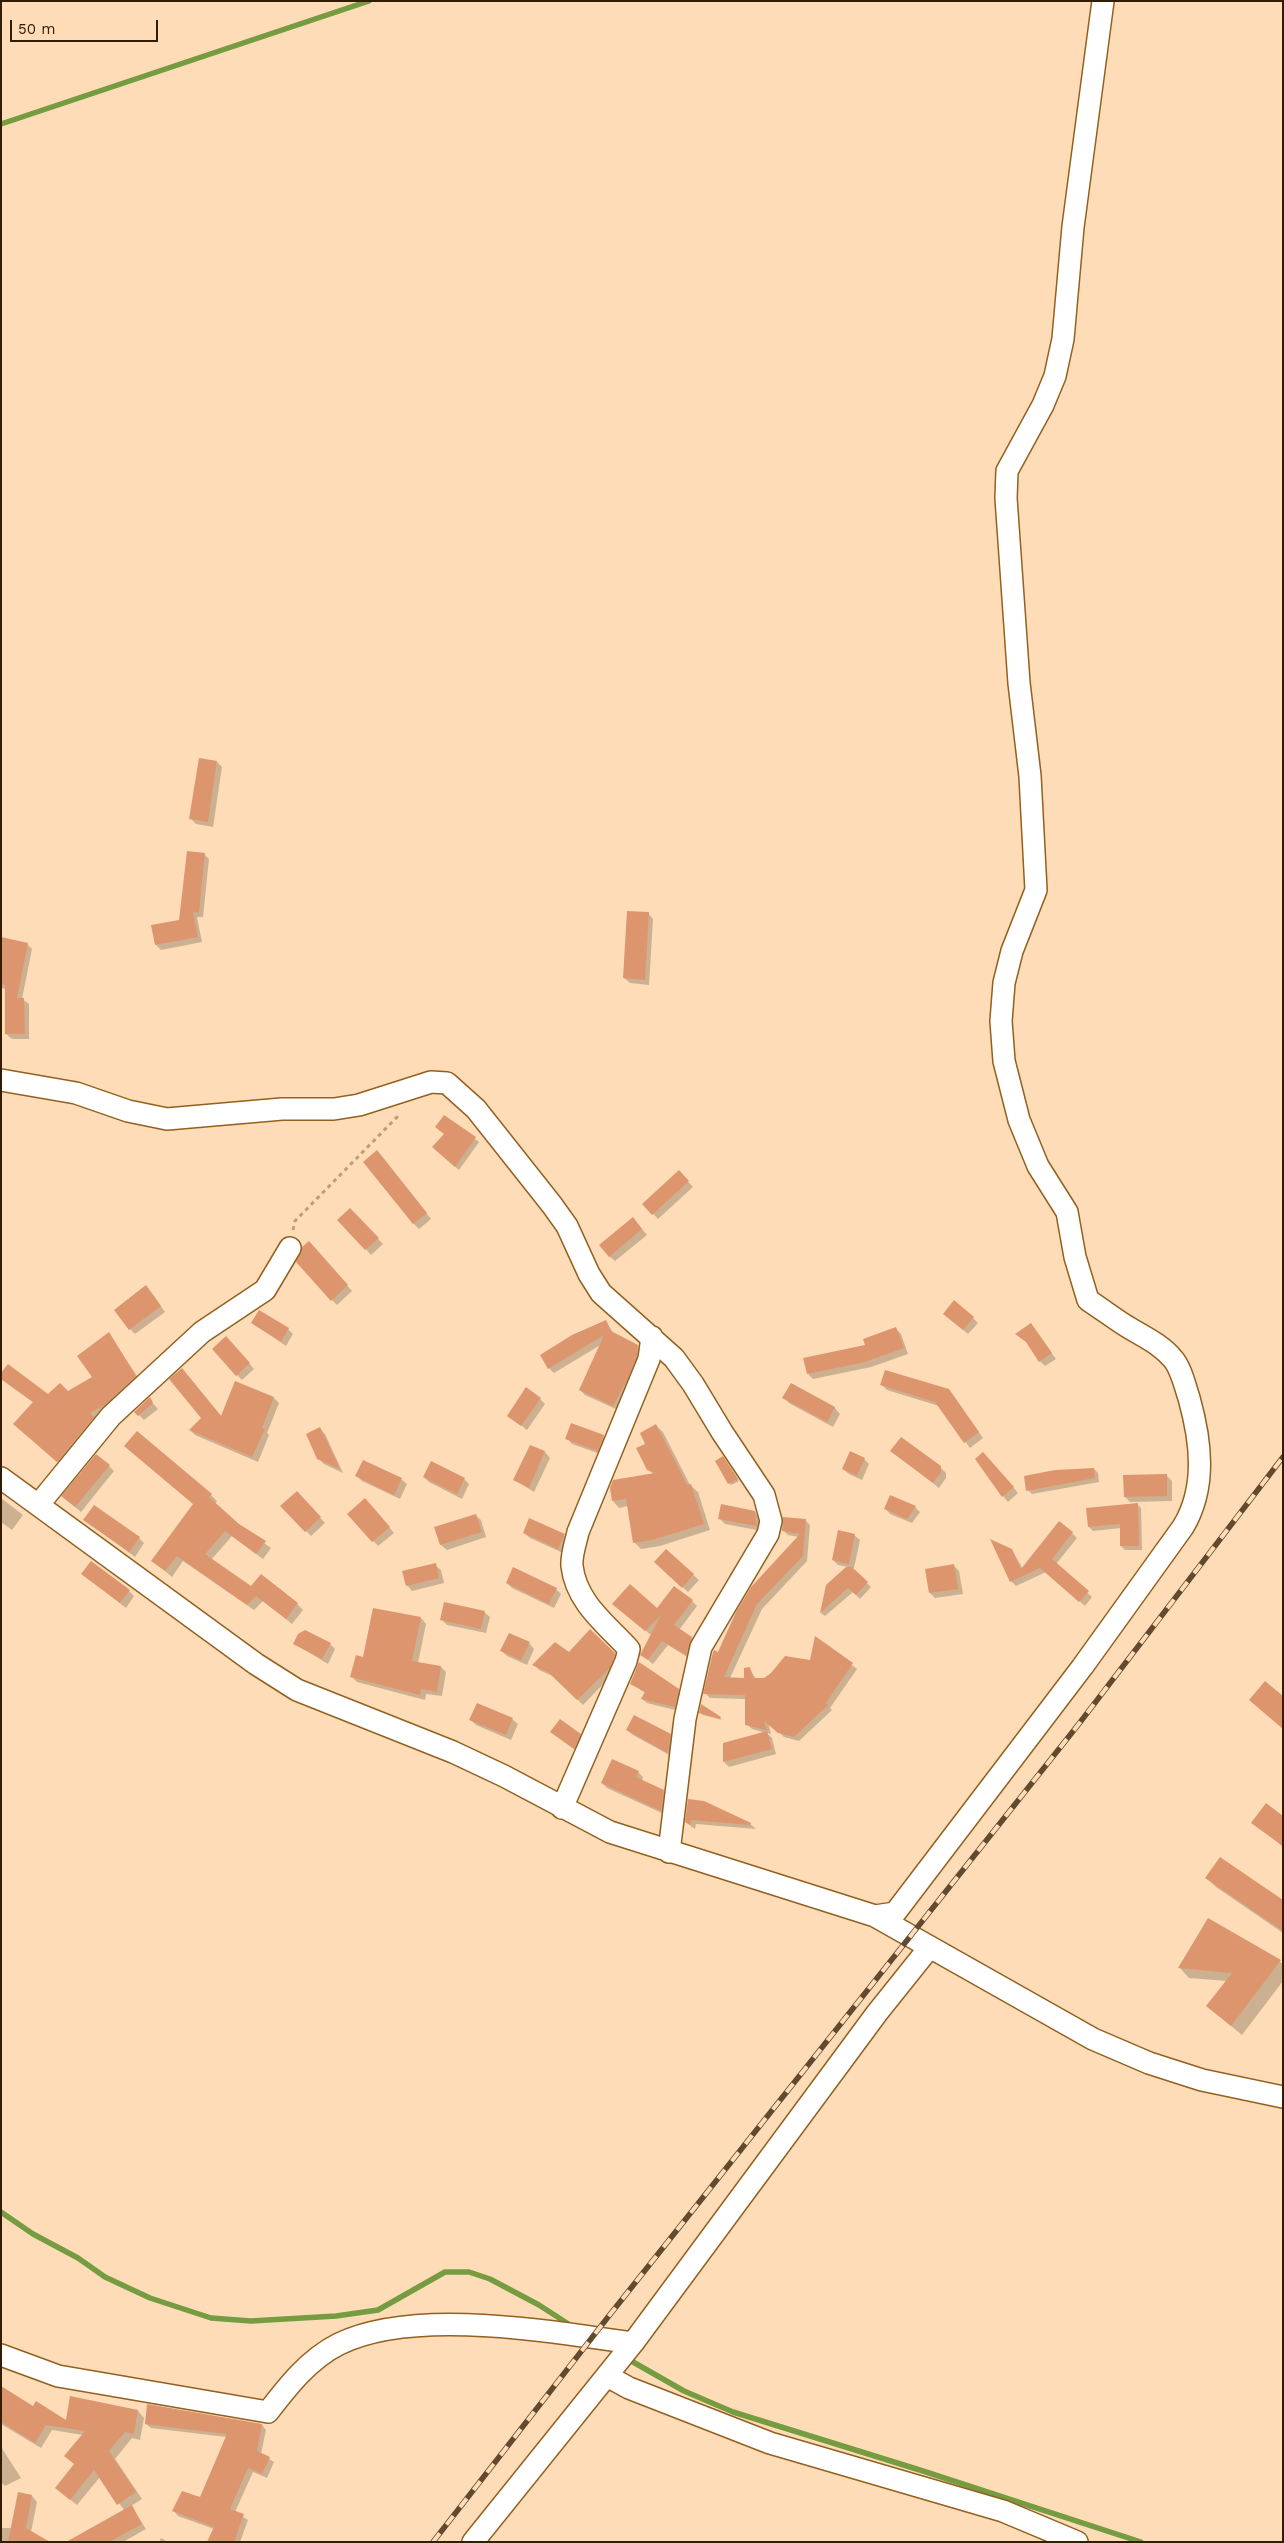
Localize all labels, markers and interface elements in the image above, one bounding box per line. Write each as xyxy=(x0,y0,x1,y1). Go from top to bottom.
scale bar xyxy=(12,10,160,42)
text: 50 m xyxy=(18,20,55,38)

